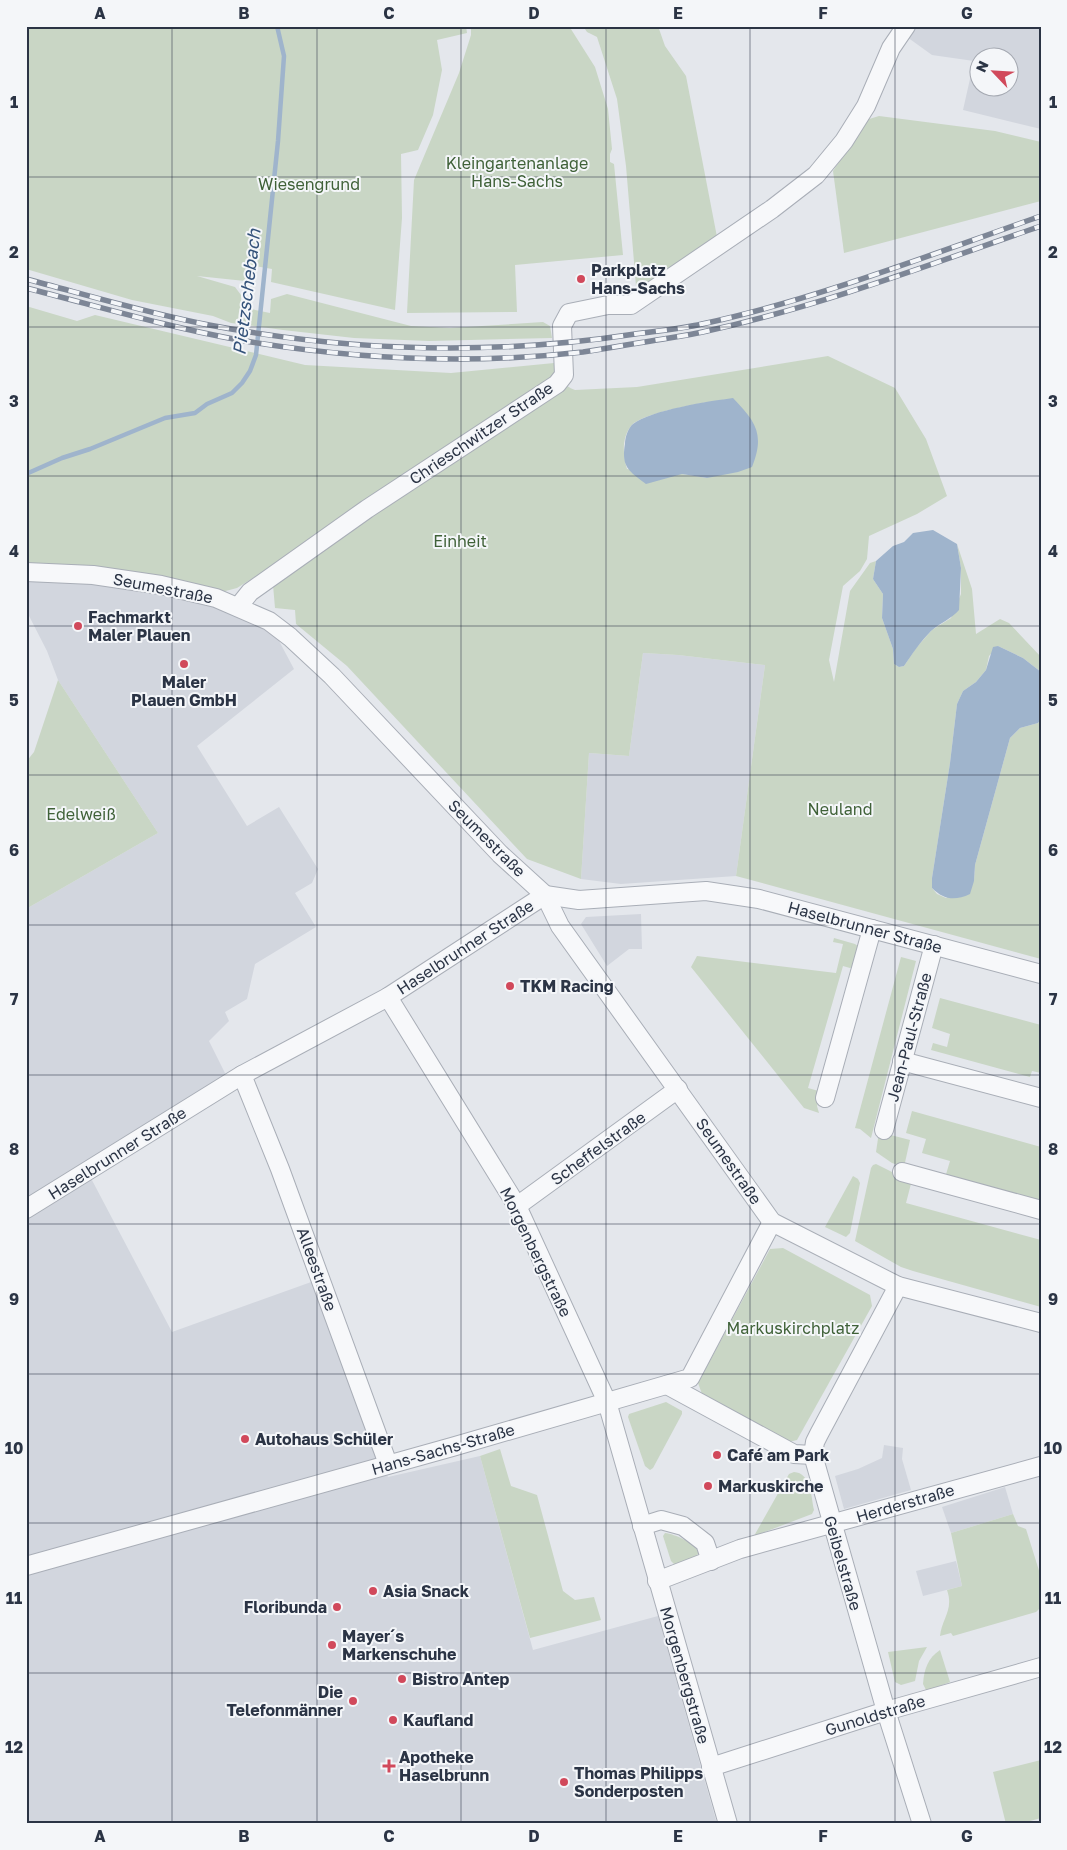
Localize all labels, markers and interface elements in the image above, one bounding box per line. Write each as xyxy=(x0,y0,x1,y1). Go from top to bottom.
text: A xyxy=(94,3,106,23)
text: B xyxy=(238,3,250,23)
text: C xyxy=(383,3,395,23)
text: D xyxy=(528,3,540,23)
text: E xyxy=(673,3,683,23)
text: F xyxy=(818,3,828,23)
text: G xyxy=(961,3,973,23)
north arrow xyxy=(970,48,1020,98)
text: N xyxy=(972,58,992,75)
text: 1 xyxy=(10,92,18,112)
text: 1 xyxy=(1049,92,1057,112)
park label: Kleingartenanlage Hans-Sachs xyxy=(446,153,588,191)
park label: Wiesengrund xyxy=(258,174,360,194)
water label: Pietzschebach xyxy=(227,227,265,356)
text: 2 xyxy=(9,242,19,262)
text: 2 xyxy=(1048,242,1058,262)
place label: Parkplatz Hans-Sachs xyxy=(591,260,685,298)
marker: Parkplatz Hans-Sachs xyxy=(575,273,587,285)
street label: Chrieschwitzer Straße xyxy=(405,377,557,489)
text: 3 xyxy=(9,391,19,411)
text: 3 xyxy=(1048,391,1058,411)
park label: Einheit xyxy=(433,531,487,551)
text: 4 xyxy=(9,541,19,561)
text: 4 xyxy=(1048,541,1058,561)
street label: Seumestraße xyxy=(111,569,215,607)
place label: Fachmarkt Maler Plauen xyxy=(88,607,190,645)
marker: Fachmarkt Maler Plauen xyxy=(72,620,84,632)
marker: Maler Plauen GmbH xyxy=(178,658,190,670)
place label: Maler Plauen GmbH xyxy=(131,672,237,710)
text: 5 xyxy=(9,690,19,710)
text: 5 xyxy=(1048,690,1058,710)
street label: Seumestraße xyxy=(444,795,530,881)
park label: Neuland xyxy=(808,799,872,819)
park label: Edelweiß xyxy=(46,804,116,824)
text: 6 xyxy=(9,840,19,860)
text: 6 xyxy=(1048,840,1058,860)
street label: Haselbrunner Straße xyxy=(393,895,537,999)
street label: Haselbrunner Straße xyxy=(786,897,944,957)
street label: Jean-Paul-Straße xyxy=(882,970,936,1104)
place label: TKM Racing xyxy=(520,976,614,996)
marker: TKM Racing xyxy=(504,980,516,992)
text: 7 xyxy=(10,989,19,1009)
text: 7 xyxy=(1049,989,1058,1009)
street label: Haselbrunner Straße xyxy=(44,1102,190,1204)
street label: Scheffelstraße xyxy=(547,1107,649,1189)
street label: Seumestraße xyxy=(692,1114,766,1208)
text: 8 xyxy=(9,1139,19,1159)
text: 8 xyxy=(1048,1139,1058,1159)
street label: Morgenbergstraße xyxy=(496,1184,576,1320)
street label: Alleestraße xyxy=(293,1224,341,1314)
text: 9 xyxy=(9,1289,19,1309)
text: 9 xyxy=(1048,1289,1058,1309)
park label: Markuskirchplatz xyxy=(727,1318,859,1338)
street label: Hans-Sachs-Straße xyxy=(369,1419,517,1479)
place label: Autohaus Schüler xyxy=(255,1429,393,1449)
marker: Autohaus Schüler xyxy=(239,1433,251,1445)
text: 10 xyxy=(5,1438,23,1458)
text: 10 xyxy=(1044,1438,1062,1458)
place label: Café am Park xyxy=(727,1445,830,1465)
marker: Café am Park xyxy=(711,1449,723,1461)
place label: Markuskirche xyxy=(718,1476,824,1496)
street label: Herderstraße xyxy=(853,1479,957,1527)
marker: Markuskirche xyxy=(702,1480,714,1492)
street label: Geibelstraße xyxy=(820,1513,866,1613)
place label: Asia Snack xyxy=(383,1581,470,1601)
marker: Asia Snack xyxy=(367,1585,379,1597)
text: 11 xyxy=(6,1588,22,1608)
text: 11 xyxy=(1045,1588,1061,1608)
place label: Floribunda xyxy=(244,1597,327,1617)
marker: Floribunda xyxy=(331,1601,343,1613)
street label: Morgenbergstraße xyxy=(656,1604,714,1746)
place label: Mayer´s Markenschuhe xyxy=(342,1626,456,1664)
marker: Mayer´s Markenschuhe xyxy=(326,1639,338,1651)
place label: Bistro Antep xyxy=(412,1669,509,1689)
marker: Bistro Antep xyxy=(396,1673,408,1685)
place label: Die Telefonmänner xyxy=(226,1682,343,1720)
street label: Gunoldstraße xyxy=(822,1690,928,1740)
marker: Die Telefonmänner xyxy=(347,1695,359,1707)
place label: Kaufland xyxy=(403,1710,473,1730)
marker: Kaufland xyxy=(387,1714,399,1726)
text: 12 xyxy=(5,1737,23,1757)
text: 12 xyxy=(1044,1737,1062,1757)
place label: Apotheke Haselbrunn xyxy=(399,1747,489,1785)
marker: Apotheke Haselbrunn xyxy=(383,1760,395,1772)
place label: Thomas Philipps Sonderposten xyxy=(574,1763,703,1801)
marker: Thomas Philipps Sonderposten xyxy=(558,1776,570,1788)
text: A xyxy=(94,1826,106,1846)
text: B xyxy=(238,1826,250,1846)
text: C xyxy=(383,1826,395,1846)
text: D xyxy=(528,1826,540,1846)
text: E xyxy=(673,1826,683,1846)
text: F xyxy=(818,1826,828,1846)
text: G xyxy=(961,1826,973,1846)

